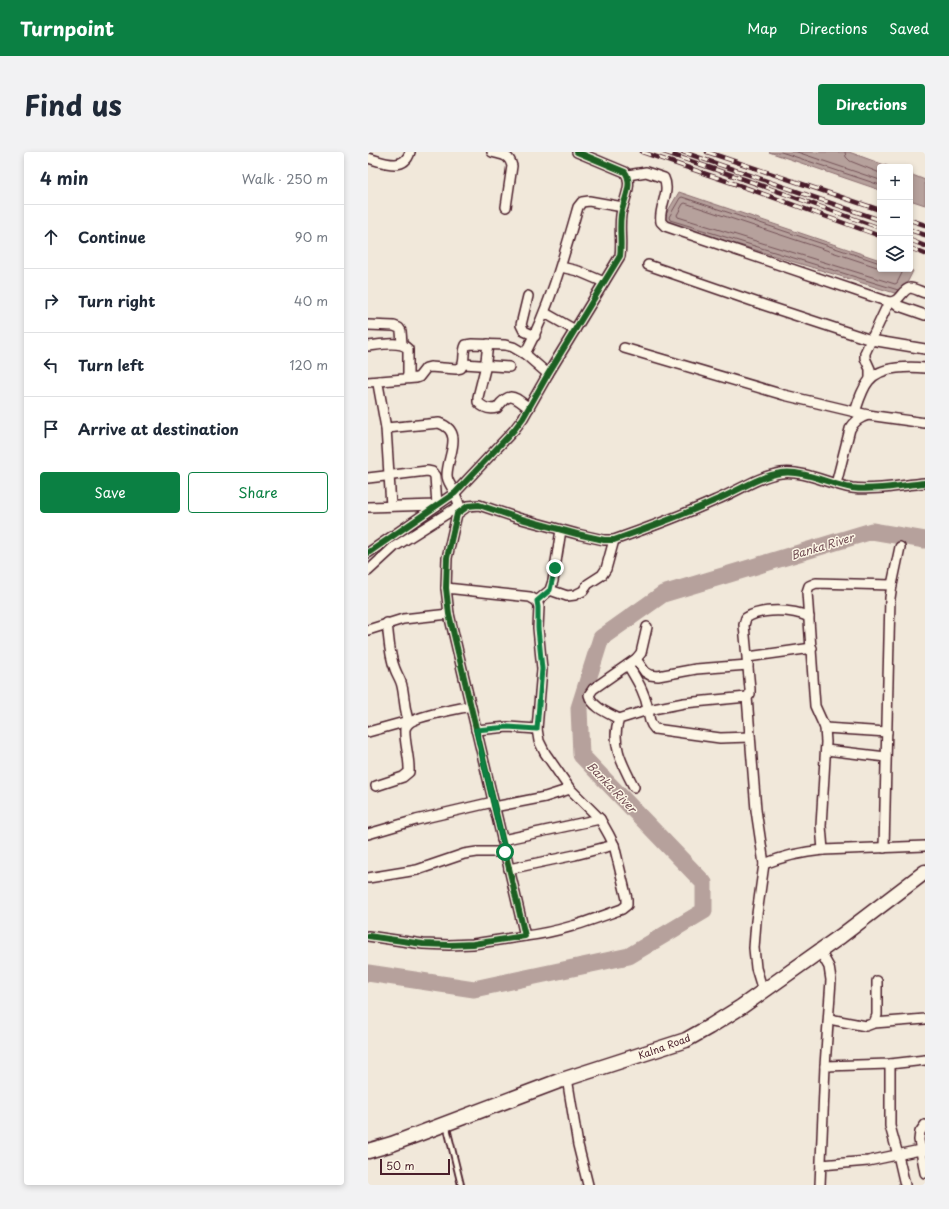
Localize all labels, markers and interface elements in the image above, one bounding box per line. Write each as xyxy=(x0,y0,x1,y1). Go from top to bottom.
text: Turnpoint xyxy=(20,14,114,42)
text: Map xyxy=(747,18,777,39)
text: Directions xyxy=(799,18,867,39)
text: Saved xyxy=(889,18,929,39)
text: Find us xyxy=(24,83,122,126)
button: Directions xyxy=(818,84,925,125)
map controls xyxy=(877,164,913,272)
button: + xyxy=(877,164,913,200)
text: 4 min xyxy=(40,165,88,191)
text: Walk · 250 m xyxy=(242,169,328,188)
button: − xyxy=(877,200,913,236)
text: Continue xyxy=(78,225,146,248)
icon: ahead xyxy=(40,226,62,248)
text: 90 m xyxy=(295,227,328,246)
button: layers xyxy=(877,236,913,272)
text: Turn right xyxy=(78,289,155,312)
icon: right xyxy=(40,290,62,312)
text: 40 m xyxy=(294,291,328,310)
text: Turn left xyxy=(78,353,144,376)
icon: left xyxy=(40,354,62,376)
text: 120 m xyxy=(289,355,328,374)
text: Arrive at destination xyxy=(78,417,239,440)
icon: arrive xyxy=(40,418,62,440)
button: Save xyxy=(40,472,180,513)
button: Share xyxy=(188,472,328,513)
water label: Banka River xyxy=(789,528,857,564)
route end xyxy=(546,559,564,577)
water label: Banka River xyxy=(583,758,642,818)
route start xyxy=(496,843,514,861)
street label: Kalna Road xyxy=(636,1030,692,1062)
scale bar xyxy=(380,1157,450,1176)
text: 50 m xyxy=(386,1157,415,1174)

